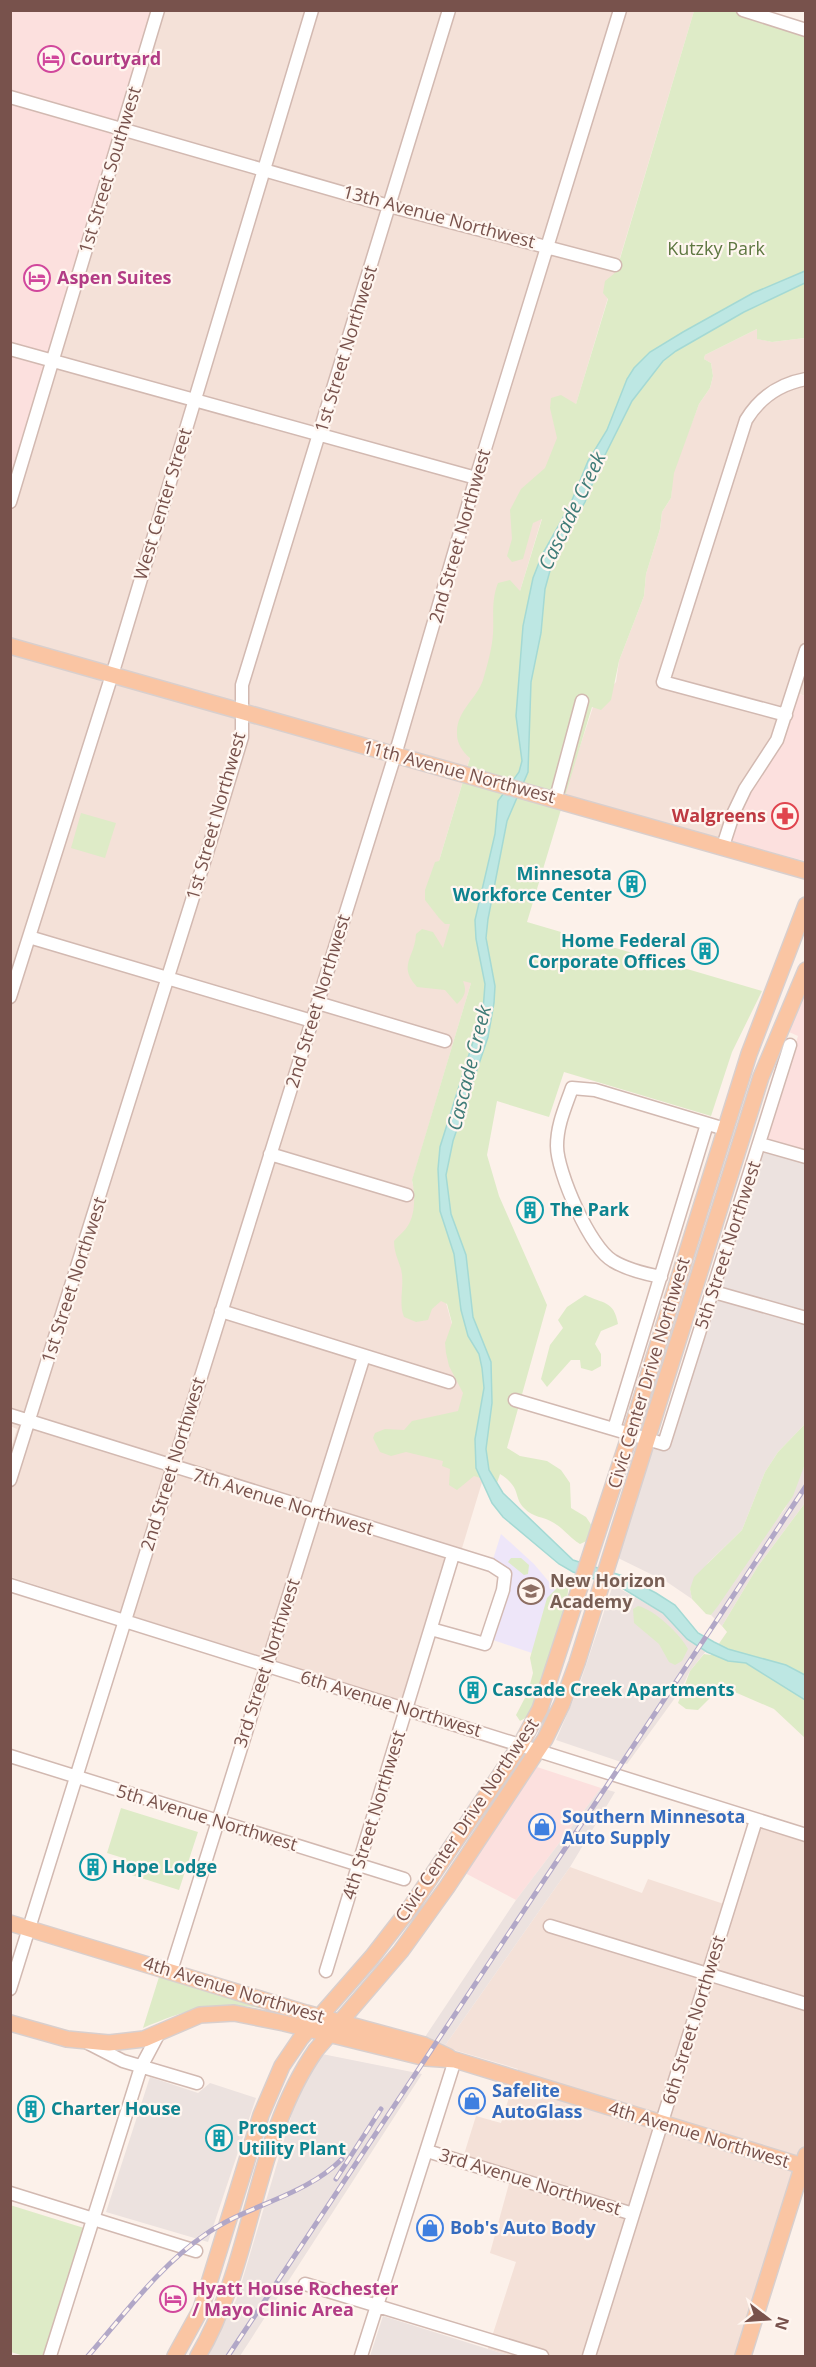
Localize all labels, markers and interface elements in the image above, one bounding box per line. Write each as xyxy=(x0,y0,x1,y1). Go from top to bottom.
hotel icon: Courtyard xyxy=(36,44,66,74)
place label: Courtyard xyxy=(70,46,161,70)
street label: 1st Street Southwest xyxy=(72,83,146,256)
street label: 13th Avenue Northwest xyxy=(340,179,538,253)
park label: Kutzky Park xyxy=(667,236,765,260)
street label: 1st Street Northwest xyxy=(308,262,382,435)
hotel icon: Aspen Suites xyxy=(22,263,52,293)
place label: Aspen Suites xyxy=(57,265,172,289)
street label: West Center Street xyxy=(128,425,197,583)
street label: 2nd Street Northwest xyxy=(423,446,495,626)
water label: Cascade Creek xyxy=(531,446,612,574)
street label: 1st Street Northwest xyxy=(180,729,250,902)
street label: 11th Avenue Northwest xyxy=(360,734,558,808)
pharmacy icon: Walgreens xyxy=(770,801,800,831)
place label: Walgreens xyxy=(672,803,766,827)
place label: Minnesota Workforce Center xyxy=(453,861,612,906)
building icon: Minnesota Workforce Center xyxy=(617,869,647,899)
street label: 2nd Street Northwest xyxy=(279,911,355,1090)
place label: Home Federal Corporate Offices xyxy=(528,928,686,973)
building icon: Home Federal Corporate Offices xyxy=(690,936,720,966)
water label: Cascade Creek xyxy=(440,1001,497,1133)
street label: 5th Street Northwest xyxy=(689,1157,766,1332)
street label: 1st Street Northwest xyxy=(35,1194,111,1366)
building icon: The Park xyxy=(515,1195,545,1225)
place label: The Park xyxy=(550,1197,630,1221)
street label: Civic Center Drive Northwest xyxy=(601,1254,695,1491)
street label: 2nd Street Northwest xyxy=(134,1374,210,1553)
street label: 7th Avenue Northwest xyxy=(190,1462,377,1540)
place label: New Horizon Academy xyxy=(550,1568,666,1613)
street label: 3rd Street Northwest xyxy=(227,1575,305,1750)
school or university icon: New Horizon Academy xyxy=(516,1576,546,1606)
street label: 6th Avenue Northwest xyxy=(298,1664,485,1742)
building icon: Cascade Creek Apartments xyxy=(458,1675,488,1705)
place label: Cascade Creek Apartments xyxy=(492,1677,734,1701)
street label: Civic Center Drive Northwest xyxy=(389,1713,543,1926)
street label: 4th Street Northwest xyxy=(336,1727,410,1902)
street label: 5th Avenue Northwest xyxy=(114,1778,301,1856)
place label: Southern Minnesota Auto Supply xyxy=(562,1804,745,1849)
shop icon: Southern Minnesota Auto Supply xyxy=(527,1812,557,1842)
building icon: Hope Lodge xyxy=(78,1852,108,1882)
place label: Hope Lodge xyxy=(112,1854,217,1878)
street label: 6th Street Northwest xyxy=(656,1932,730,2107)
street label: 4th Avenue Northwest xyxy=(141,1950,328,2028)
place label: Safelite AutoGlass xyxy=(492,2078,583,2123)
shop icon: Safelite AutoGlass xyxy=(457,2086,487,2116)
building icon: Charter House xyxy=(16,2094,46,2124)
street label: 4th Avenue Northwest xyxy=(606,2095,793,2173)
place label: Charter House xyxy=(51,2096,181,2120)
place label: Prospect Utility Plant xyxy=(238,2115,346,2160)
building icon: Prospect Utility Plant xyxy=(204,2123,234,2153)
street label: 3rd Avenue Northwest xyxy=(436,2142,624,2220)
shop icon: Bob's Auto Body xyxy=(415,2213,445,2243)
place label: Bob's Auto Body xyxy=(450,2215,597,2239)
place label: Hyatt House Rochester / Mayo Clinic Area xyxy=(192,2276,399,2321)
hotel icon: Hyatt House Rochester / Mayo Clinic Area xyxy=(158,2284,188,2314)
north arrow xyxy=(738,2289,798,2349)
text: N xyxy=(770,2314,795,2333)

